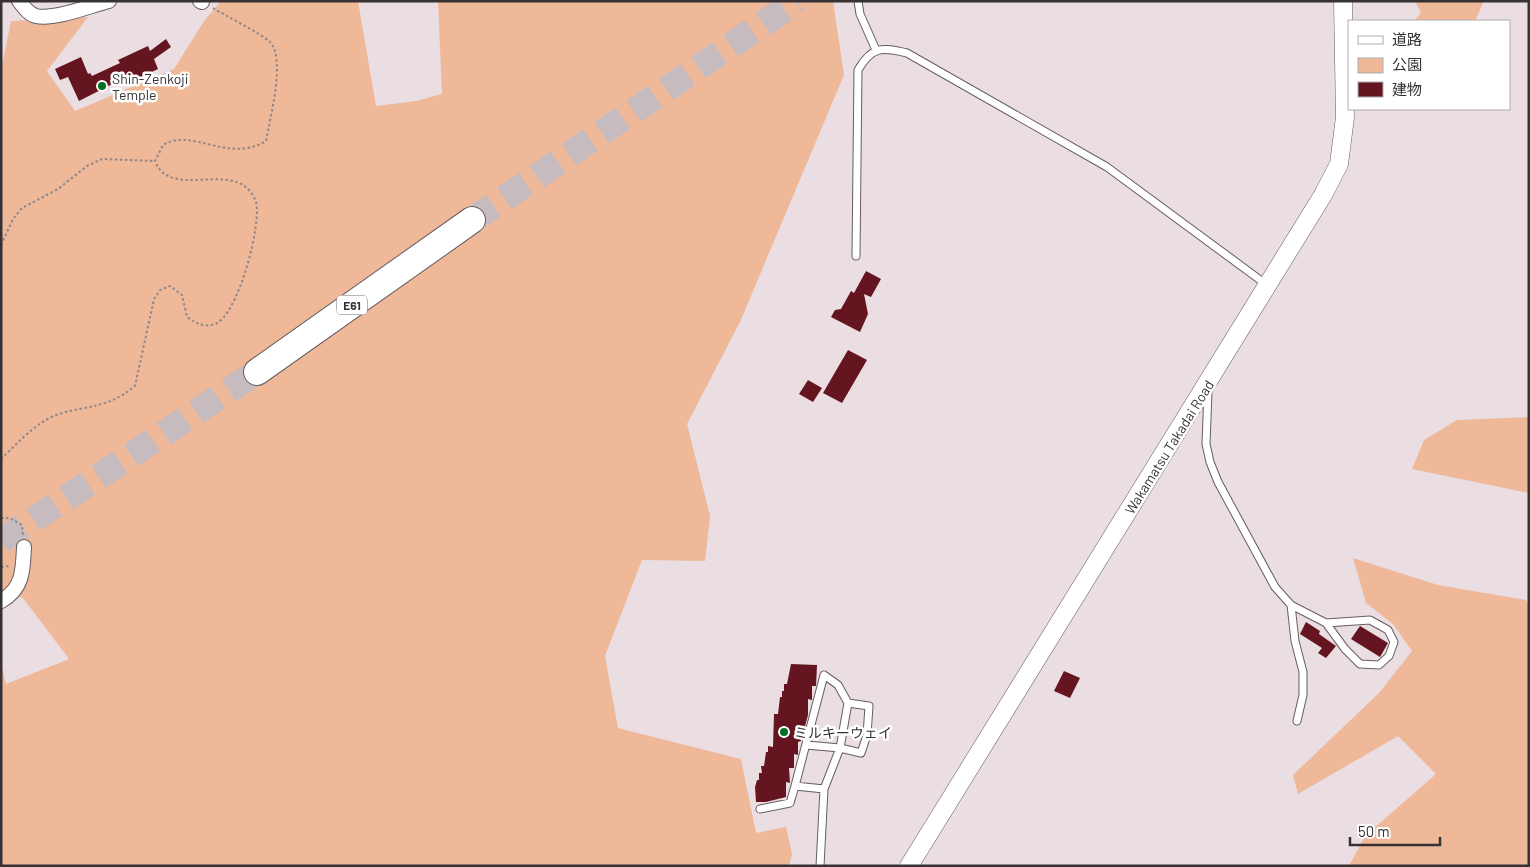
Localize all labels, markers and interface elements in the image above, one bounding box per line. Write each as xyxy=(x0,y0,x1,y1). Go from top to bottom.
legend xyxy=(1348,20,1510,110)
text: 道路 xyxy=(1392,30,1422,48)
text: 公園 xyxy=(1392,55,1422,73)
place label: Shin-Zenkoji Temple xyxy=(112,70,188,103)
marker: Shin-Zenkoji Temple xyxy=(96,80,108,92)
text: 建物 xyxy=(1392,80,1422,98)
road number: E61 xyxy=(337,296,367,314)
street label: Wakamatsu Takadai Road xyxy=(1121,377,1217,517)
place label: ミルキーウェイ xyxy=(794,724,892,741)
marker: ミルキーウェイ xyxy=(778,726,790,738)
scale bar xyxy=(1350,814,1440,846)
text: 50 m xyxy=(1358,822,1390,840)

